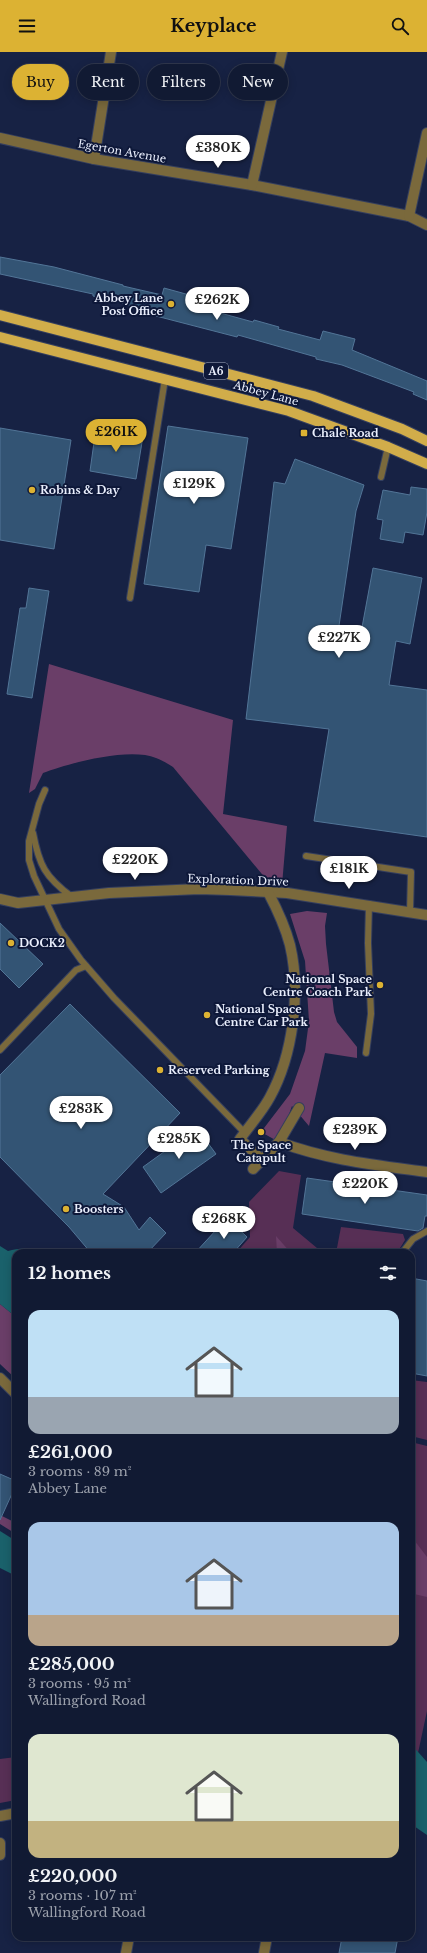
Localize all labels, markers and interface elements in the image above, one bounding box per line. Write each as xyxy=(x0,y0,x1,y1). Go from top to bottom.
icon: menu xyxy=(16,15,38,37)
text: Keyplace xyxy=(170,15,257,37)
icon: search xyxy=(389,15,411,37)
chip: Buy xyxy=(12,64,69,100)
chip: Rent xyxy=(77,64,139,100)
chip: Filters xyxy=(147,64,220,100)
chip: New xyxy=(228,64,288,100)
pin: £380K xyxy=(190,135,246,169)
street label: Egerton Avenue xyxy=(77,136,167,166)
text: £380K xyxy=(195,139,241,156)
pin: £262K xyxy=(189,287,245,321)
place label: Abbey Lane Post Office xyxy=(93,291,164,318)
text: £262K xyxy=(194,291,240,308)
marker: Abbey Lane Post Office xyxy=(166,299,176,309)
road number: A6 xyxy=(204,363,228,379)
street label: Abbey Lane xyxy=(231,377,300,408)
pin: £261K xyxy=(88,419,144,453)
text: £261K xyxy=(95,423,137,440)
place label: Chale Road xyxy=(312,426,379,440)
marker: Chale Road xyxy=(299,428,309,438)
pin: £129K xyxy=(166,471,222,505)
text: £129K xyxy=(173,475,215,492)
place label: Robins & Day xyxy=(40,483,120,497)
marker: Robins & Day xyxy=(27,485,37,495)
pin: £227K xyxy=(311,625,367,659)
text: £227K xyxy=(317,629,361,646)
pin: £220K xyxy=(107,847,163,881)
text: £220K xyxy=(112,851,158,868)
pin: £181K xyxy=(321,856,377,890)
text: £181K xyxy=(329,860,369,877)
street label: Exploration Drive xyxy=(187,871,289,889)
place label: DOCK2 xyxy=(19,936,65,950)
marker: DOCK2 xyxy=(6,938,16,948)
place label: National Space Centre Coach Park xyxy=(263,972,373,999)
marker: National Space Centre Coach Park xyxy=(375,980,385,990)
place label: National Space Centre Car Park xyxy=(215,1002,309,1029)
marker: National Space Centre Car Park xyxy=(202,1010,212,1020)
place label: Reserved Parking xyxy=(168,1063,270,1077)
marker: Reserved Parking xyxy=(155,1065,165,1075)
pin: £283K xyxy=(53,1096,109,1130)
text: £283K xyxy=(59,1100,103,1117)
pin: £239K xyxy=(327,1117,383,1151)
text: £239K xyxy=(332,1121,378,1138)
pin: £285K xyxy=(151,1126,207,1160)
marker: The Space Catapult xyxy=(256,1127,266,1137)
text: £285K xyxy=(157,1130,201,1147)
place label: The Space Catapult xyxy=(231,1138,292,1165)
pin: £220K xyxy=(337,1171,393,1205)
text: £220K xyxy=(342,1175,388,1192)
place label: Boosters xyxy=(74,1202,124,1216)
marker: Boosters xyxy=(61,1204,71,1214)
pin: £268K xyxy=(196,1206,252,1240)
text: £268K xyxy=(201,1210,247,1227)
icon: filters xyxy=(377,1262,399,1284)
text: 12 homes xyxy=(28,1263,111,1284)
icon: home xyxy=(178,1336,250,1408)
text: £261,000 xyxy=(28,1442,113,1463)
text: 3 rooms · 89 m² xyxy=(28,1463,131,1480)
text: Abbey Lane xyxy=(28,1480,107,1497)
icon: home xyxy=(178,1548,250,1620)
text: £285,000 xyxy=(28,1654,115,1675)
text: 3 rooms · 95 m² xyxy=(28,1675,131,1692)
text: Wallingford Road xyxy=(28,1692,146,1709)
icon: home xyxy=(178,1760,250,1832)
text: £220,000 xyxy=(28,1866,117,1887)
text: 3 rooms · 107 m² xyxy=(28,1887,137,1904)
text: Wallingford Road xyxy=(28,1904,146,1921)

